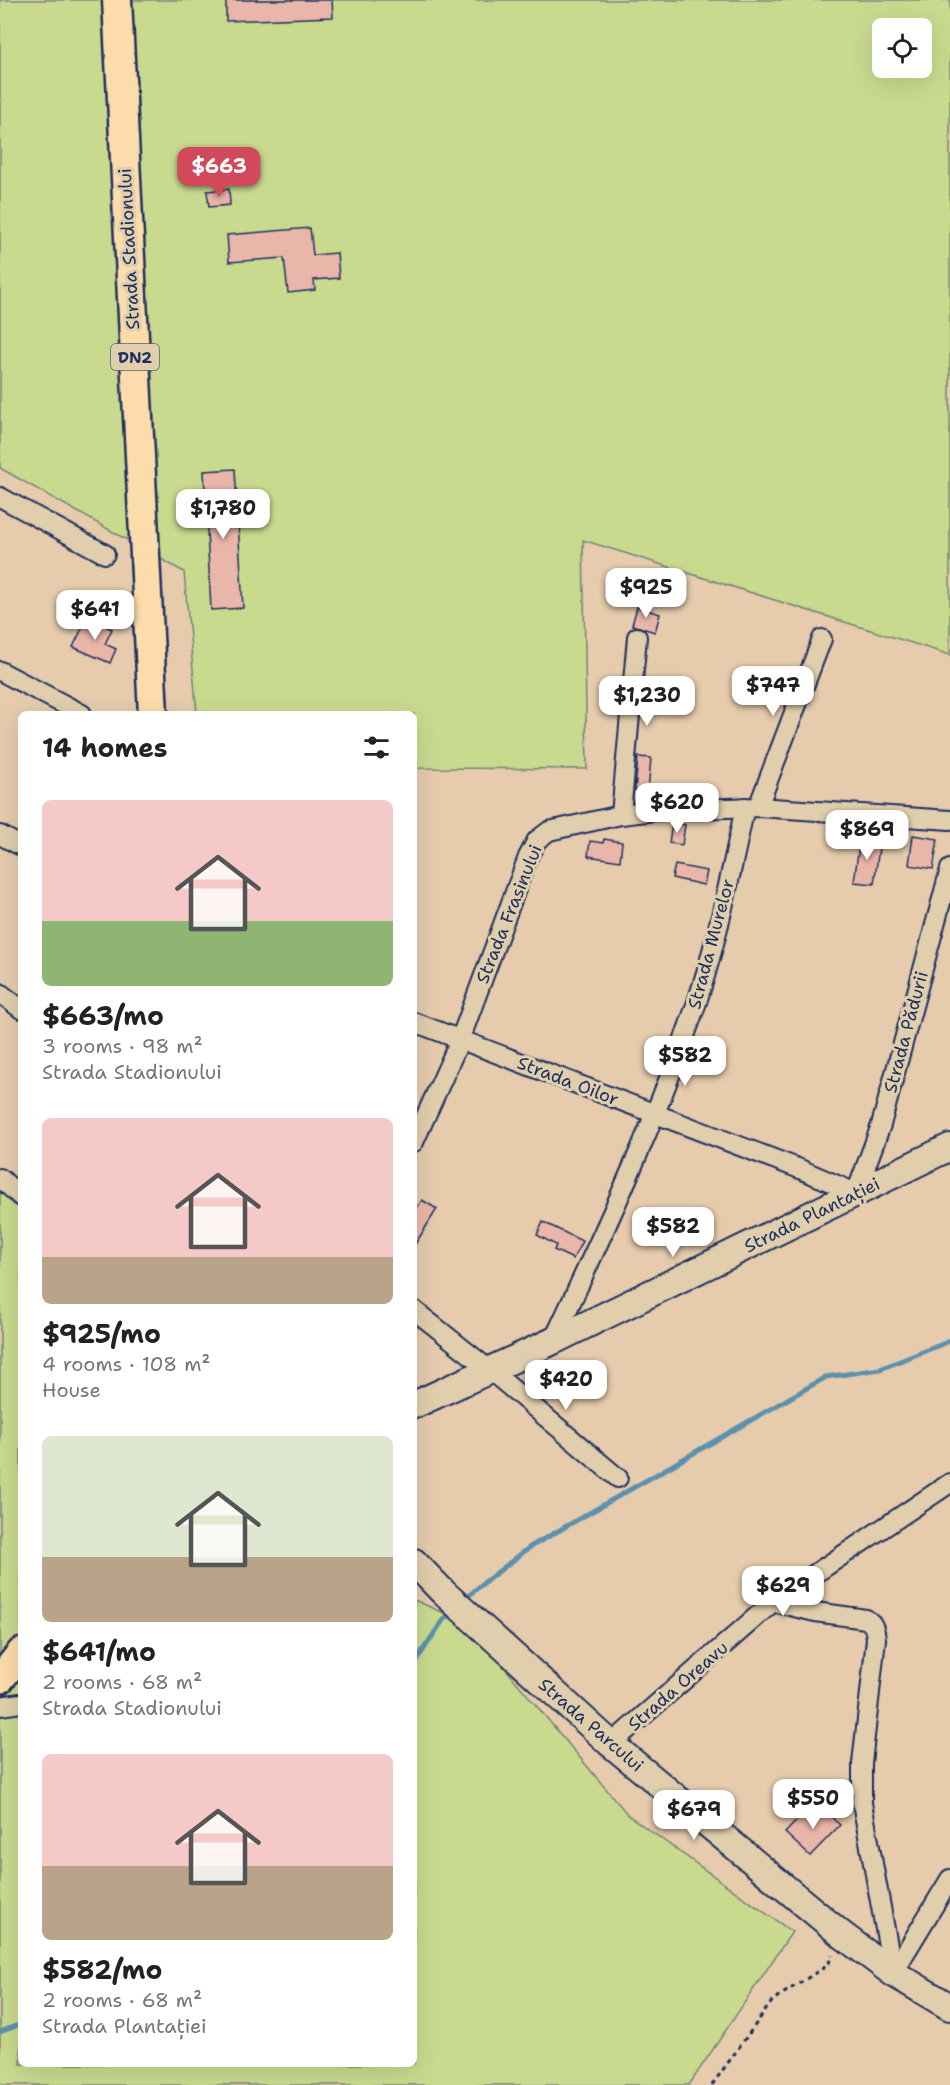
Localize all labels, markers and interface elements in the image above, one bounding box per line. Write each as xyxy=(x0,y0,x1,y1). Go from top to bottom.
map controls xyxy=(872,18,932,78)
button: locate xyxy=(872,18,932,78)
pin: $663 xyxy=(183,147,255,198)
text: $663 xyxy=(191,153,247,179)
street label: Strada Stadionului xyxy=(113,168,145,330)
road number: DN2 xyxy=(111,344,159,370)
pin: $1,780 xyxy=(174,489,272,540)
text: $1,780 xyxy=(190,495,256,521)
pin: $925 xyxy=(610,568,682,619)
text: $925 xyxy=(619,574,673,600)
pin: $641 xyxy=(59,590,131,641)
text: $641 xyxy=(70,596,120,622)
pin: $747 xyxy=(737,666,809,717)
text: $747 xyxy=(746,672,800,698)
pin: $1,230 xyxy=(598,676,696,727)
text: $1,230 xyxy=(613,682,681,708)
text: 14 homes xyxy=(42,730,168,765)
icon: filters xyxy=(360,731,393,764)
pin: $620 xyxy=(641,783,713,834)
text: $620 xyxy=(650,789,704,815)
pin: $869 xyxy=(831,810,903,861)
text: $869 xyxy=(840,816,894,842)
icon: home xyxy=(164,839,272,947)
street label: Strada Frasinului xyxy=(470,841,548,987)
street label: Strada Murelor xyxy=(682,876,740,1012)
street label: Strada Pădurii xyxy=(878,968,934,1096)
text: $663/mo xyxy=(42,998,164,1033)
text: 3 rooms · 98 m² xyxy=(42,1033,203,1059)
pin: $582 xyxy=(649,1036,721,1087)
text: $582 xyxy=(658,1042,712,1068)
street label: Strada Oilor xyxy=(514,1051,622,1111)
text: Strada Stadionului xyxy=(42,1059,222,1085)
icon: home xyxy=(164,1157,272,1265)
street label: Strada Plantației xyxy=(740,1172,884,1258)
pin: $582 xyxy=(637,1207,709,1258)
text: $582 xyxy=(646,1213,700,1239)
text: $925/mo xyxy=(42,1316,161,1351)
text: 4 rooms · 108 m² xyxy=(42,1351,211,1377)
pin: $420 xyxy=(530,1360,602,1411)
text: $420 xyxy=(539,1366,593,1392)
text: House xyxy=(42,1377,101,1403)
icon: home xyxy=(164,1475,272,1583)
pin: $629 xyxy=(747,1566,819,1617)
text: $629 xyxy=(756,1572,810,1598)
text: $641/mo xyxy=(42,1634,156,1669)
street label: Strada Oreavu xyxy=(623,1636,733,1736)
text: 2 rooms · 68 m² xyxy=(42,1669,202,1695)
street label: Strada Parcului xyxy=(533,1673,649,1777)
text: Strada Stadionului xyxy=(42,1695,222,1721)
pin: $550 xyxy=(777,1779,849,1830)
text: $550 xyxy=(787,1785,839,1811)
pin: $679 xyxy=(658,1790,730,1841)
icon: home xyxy=(164,1793,272,1901)
text: $679 xyxy=(667,1796,721,1822)
text: $582/mo xyxy=(42,1952,162,1987)
text: 2 rooms · 68 m² xyxy=(42,1987,202,2013)
text: Strada Plantației xyxy=(42,2013,207,2039)

